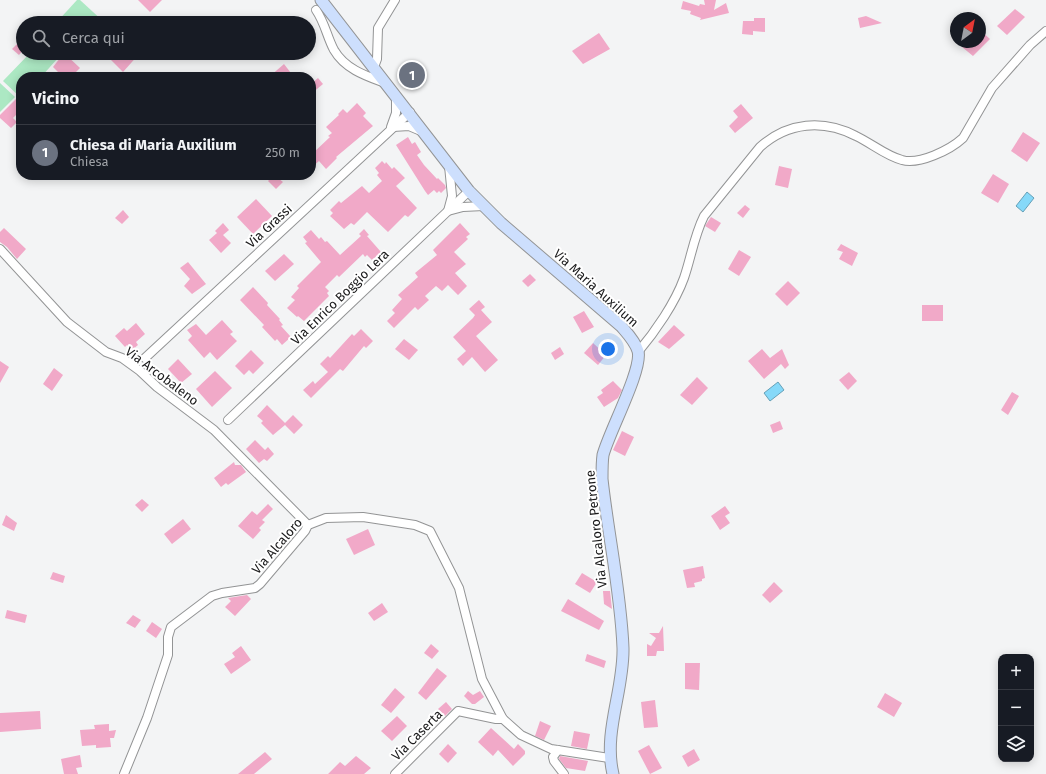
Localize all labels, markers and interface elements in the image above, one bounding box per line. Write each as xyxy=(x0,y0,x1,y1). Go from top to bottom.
north arrow xyxy=(950,12,986,48)
search box xyxy=(16,16,316,60)
icon: search xyxy=(30,27,52,49)
text: Cerca qui xyxy=(62,29,125,47)
pin: 1 xyxy=(399,60,425,90)
text: Vicino xyxy=(32,88,79,109)
text: Chiesa di Maria Auxilium xyxy=(70,136,237,154)
text: 1 xyxy=(42,145,48,160)
text: 250 m xyxy=(265,145,300,160)
text: Chiesa xyxy=(70,154,109,169)
street label: Via Grassi xyxy=(243,201,295,251)
street label: Via Enrico Boggio Lera xyxy=(288,246,392,348)
street label: Via Maria Auxilium xyxy=(550,246,642,330)
your location xyxy=(598,339,618,359)
street label: Via Arcobaleno xyxy=(123,344,201,408)
street label: Via Alcaloro Petrone xyxy=(582,469,610,589)
street label: Via Alcaloro xyxy=(249,515,305,577)
map controls xyxy=(998,654,1034,762)
button: + xyxy=(998,654,1034,690)
button: − xyxy=(998,690,1034,726)
street label: Via Caserta xyxy=(389,707,445,763)
button: layers xyxy=(998,726,1034,762)

